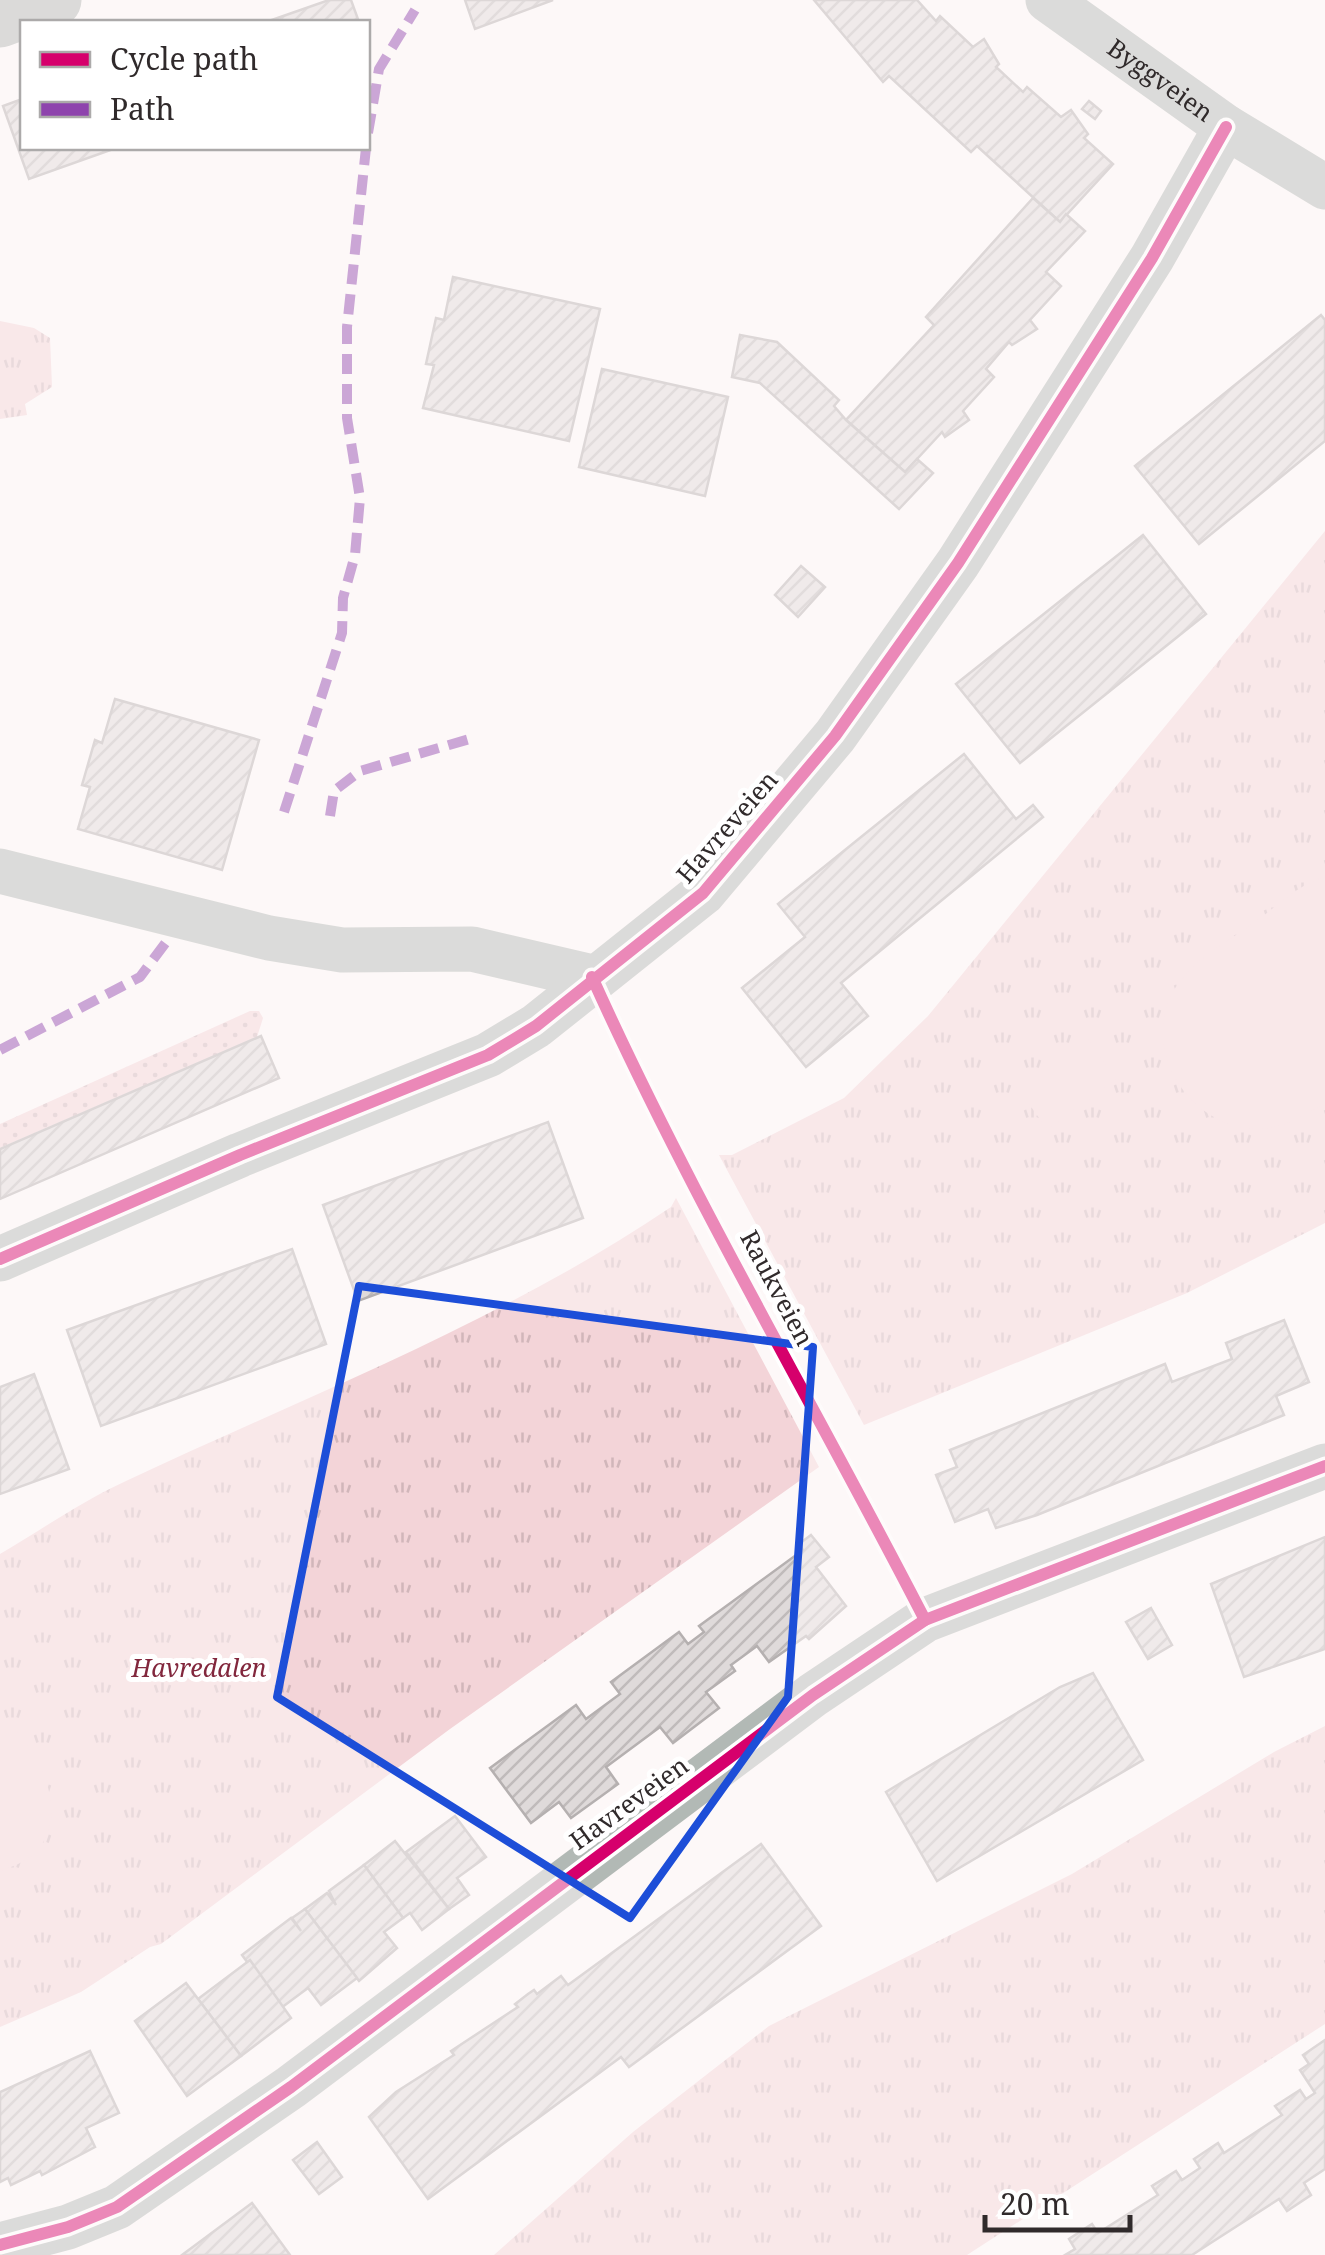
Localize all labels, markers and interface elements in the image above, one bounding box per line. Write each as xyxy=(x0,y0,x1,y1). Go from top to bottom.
legend xyxy=(20,20,370,150)
street label: Byggveien xyxy=(1101,30,1221,129)
text: Cycle path xyxy=(110,38,258,79)
text: Path xyxy=(110,88,175,129)
street label: Havreveien xyxy=(668,763,785,890)
street label: Raukveien xyxy=(733,1224,823,1351)
park label: Havredalen xyxy=(130,1650,267,1684)
street label: Havreveien xyxy=(562,1748,695,1857)
scale bar xyxy=(985,2170,1130,2232)
text: 20 m xyxy=(1000,2183,1070,2224)

